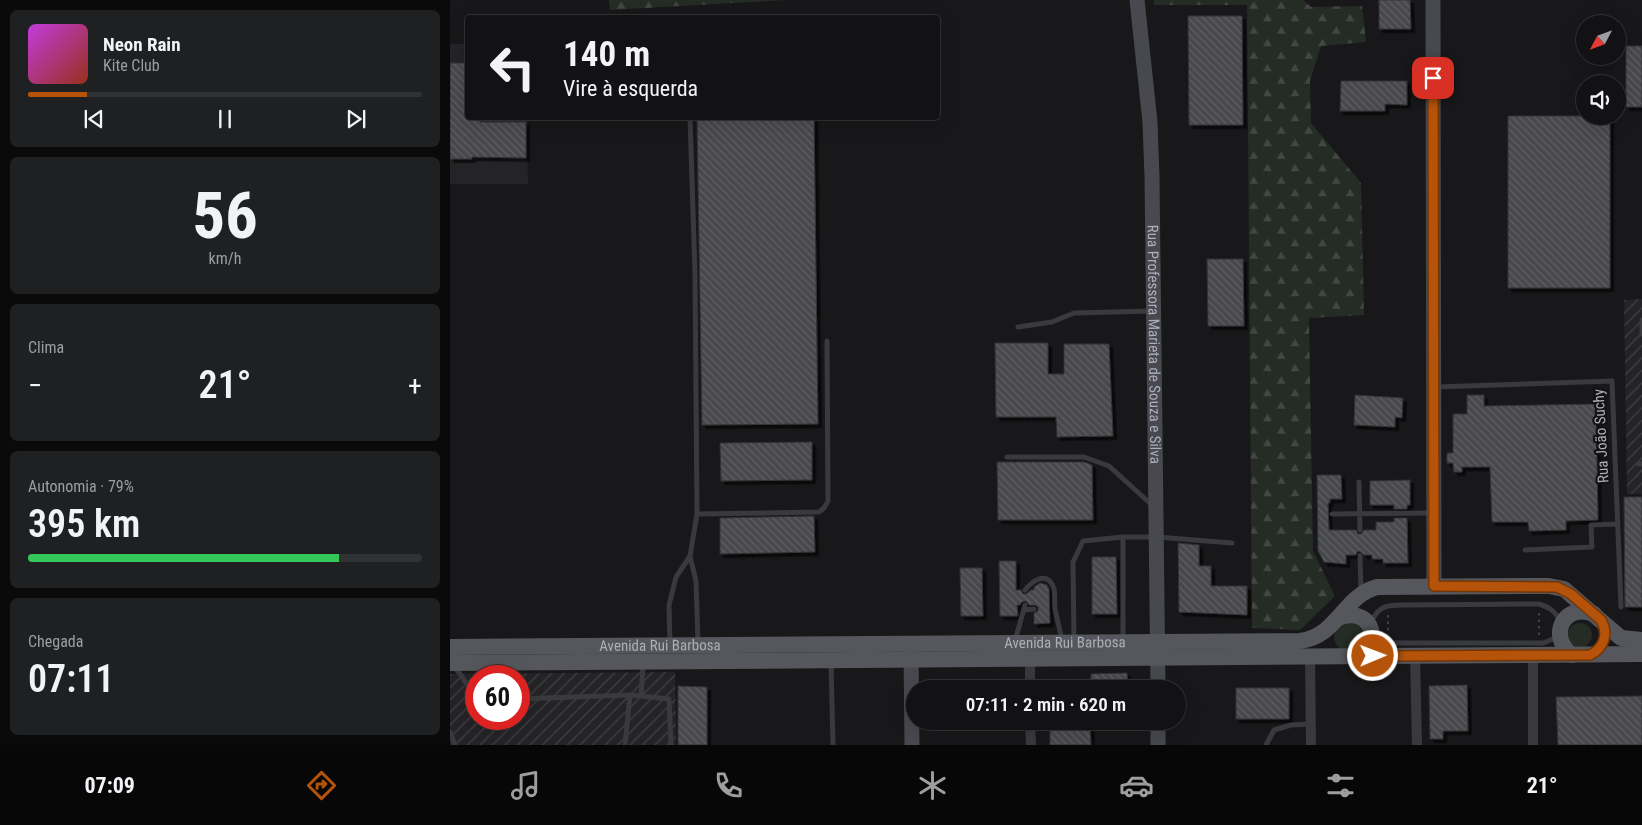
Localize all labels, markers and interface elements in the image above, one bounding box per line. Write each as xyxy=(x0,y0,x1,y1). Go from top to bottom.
north arrow xyxy=(1576,15,1626,65)
map controls xyxy=(1576,15,1626,125)
text: Neon Rain xyxy=(103,33,181,56)
text: 140 m xyxy=(563,34,650,75)
icon: left xyxy=(480,35,545,100)
text: Kite Club xyxy=(103,56,160,75)
pin xyxy=(1412,57,1454,99)
icon: arrive xyxy=(1419,64,1447,92)
button: sound xyxy=(1576,75,1626,125)
text: Vire à esquerda xyxy=(563,76,698,101)
icon: previous xyxy=(80,105,108,133)
icon: pause xyxy=(211,105,239,133)
icon: next xyxy=(342,105,370,133)
text: 56 xyxy=(192,178,258,254)
street label: Rua Professora Marieta de Souza e Silva xyxy=(1144,225,1164,464)
text: km/h xyxy=(209,249,241,268)
text: Clima xyxy=(28,338,64,357)
text: 21° xyxy=(199,363,251,407)
text: − xyxy=(28,369,42,402)
text: + xyxy=(408,369,422,402)
street label: Rua João Suchy xyxy=(1590,388,1612,484)
text: Autonomia · 79% xyxy=(28,477,134,496)
text: 395 km xyxy=(28,502,140,546)
position arrow xyxy=(1346,629,1398,681)
text: Chegada xyxy=(28,632,83,651)
street label: Avenida Rui Barbosa xyxy=(1004,633,1126,652)
street label: Avenida Rui Barbosa xyxy=(599,636,721,655)
text: 07:11 xyxy=(28,657,114,701)
speed limit sign: 60 xyxy=(465,665,530,730)
text: 07:11 · 2 min · 620 m xyxy=(966,693,1126,716)
icon: directions xyxy=(304,768,339,803)
icon: music xyxy=(508,768,543,803)
icon: phone xyxy=(711,768,746,803)
icon: climate xyxy=(915,768,950,803)
icon: car xyxy=(1119,768,1154,803)
icon: filters xyxy=(1323,768,1358,803)
text: 07:09 xyxy=(84,773,135,798)
text: 21° xyxy=(1527,773,1558,798)

